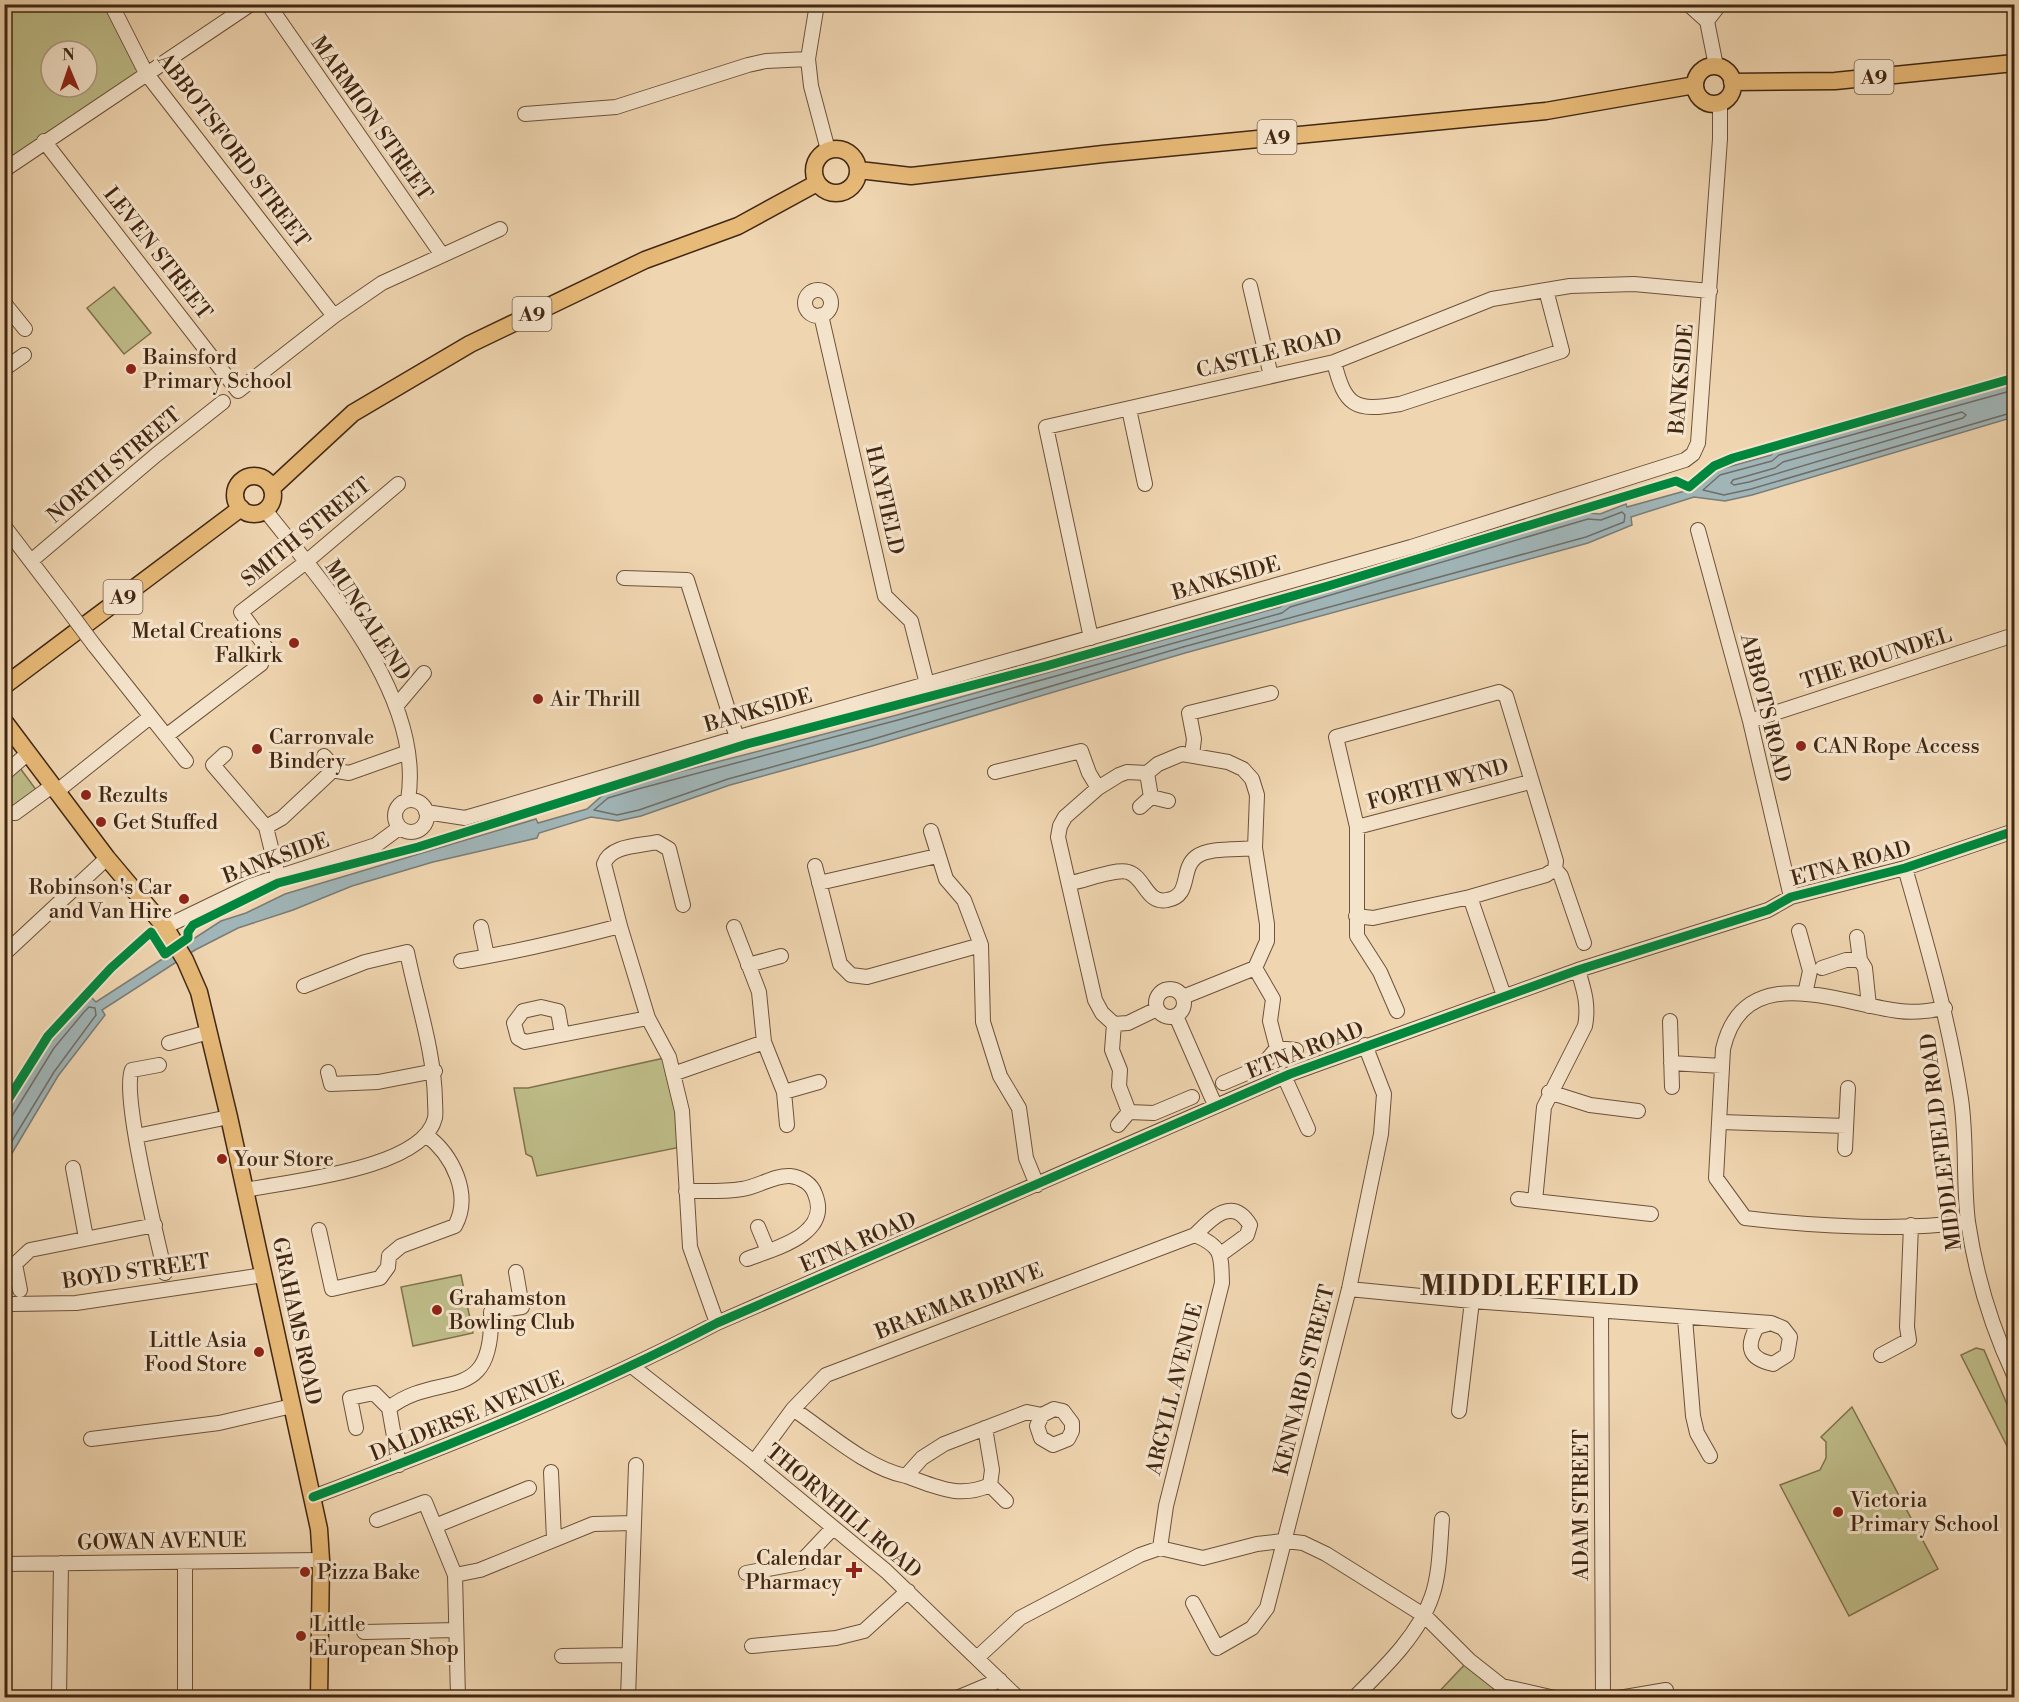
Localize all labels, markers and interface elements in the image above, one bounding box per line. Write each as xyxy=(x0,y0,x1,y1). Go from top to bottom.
street label: MARMION STREET xyxy=(305,31,438,206)
north arrow xyxy=(39,39,99,99)
text: N xyxy=(62,45,76,65)
street label: ABBOTSFORD STREET xyxy=(151,47,315,253)
road number: A9 xyxy=(1854,60,1894,94)
road number: A9 xyxy=(1258,120,1296,154)
street label: LEVEN STREET xyxy=(97,182,217,325)
road number: A9 xyxy=(512,297,552,331)
street label: CASTLE ROAD xyxy=(1194,323,1345,385)
street label: BANKSIDE xyxy=(1664,323,1700,437)
place label: Bainsford Primary School xyxy=(142,345,292,395)
marker: Bainsford Primary School xyxy=(124,362,138,376)
street label: NORTH STREET xyxy=(42,402,187,529)
street label: HAYFIELD xyxy=(859,443,909,557)
street label: SMITH STREET xyxy=(237,472,377,593)
street label: BANKSIDE xyxy=(1168,551,1283,607)
street label: MUNGALEND xyxy=(318,555,416,686)
road number: A9 xyxy=(104,580,142,614)
place label: Metal Creations Falkirk xyxy=(131,619,283,669)
street label: THE ROUNDEL xyxy=(1798,622,1955,696)
street label: ABBOTS ROAD xyxy=(1734,631,1796,785)
marker: Metal Creations Falkirk xyxy=(287,636,301,650)
street label: BANKSIDE xyxy=(700,683,815,739)
place label: Air Thrill xyxy=(549,687,641,713)
marker: Air Thrill xyxy=(531,692,545,706)
place label: Carronvale Bindery xyxy=(268,725,374,775)
place label: CAN Rope Access xyxy=(1813,734,1980,760)
marker: CAN Rope Access xyxy=(1794,739,1808,753)
marker: Carronvale Bindery xyxy=(250,742,264,756)
street label: FORTH WYND xyxy=(1365,754,1512,816)
place label: Rezults xyxy=(98,783,168,809)
marker: Rezults xyxy=(79,788,93,802)
place label: Get Stuffed xyxy=(113,810,218,836)
marker: Get Stuffed xyxy=(94,815,108,829)
street label: BANKSIDE xyxy=(219,828,333,891)
street label: ETNA ROAD xyxy=(1788,835,1914,893)
place label: Robinson's Car and Van Hire xyxy=(29,875,172,925)
marker: Robinson's Car and Van Hire xyxy=(177,892,191,906)
street label: ETNA ROAD xyxy=(1243,1017,1368,1085)
street label: MIDDLEFIELD ROAD xyxy=(1916,1032,1968,1252)
place label: Your Store xyxy=(233,1147,334,1173)
marker: Your Store xyxy=(215,1152,229,1166)
street label: ETNA ROAD xyxy=(796,1207,920,1279)
street label: GRAHAMS ROAD xyxy=(266,1235,326,1407)
street label: BOYD STREET xyxy=(60,1249,212,1295)
street label: BRAEMAR DRIVE xyxy=(871,1258,1047,1346)
district label: MIDDLEFIELD xyxy=(1420,1270,1640,1304)
street label: KENNARD STREET xyxy=(1269,1282,1341,1478)
place label: Grahamston Bowling Club xyxy=(448,1286,575,1336)
street label: ARGYLL AVENUE xyxy=(1141,1300,1209,1479)
marker: Grahamston Bowling Club xyxy=(430,1303,444,1317)
place label: Little Asia Food Store xyxy=(144,1328,247,1378)
marker: Little Asia Food Store xyxy=(252,1345,266,1359)
street label: DALDERSE AVENUE xyxy=(367,1366,568,1468)
street label: ADAM STREET xyxy=(1569,1429,1595,1582)
street label: THORNHILL ROAD xyxy=(760,1439,927,1585)
place label: Victoria Primary School xyxy=(1849,1488,1999,1538)
marker: Victoria Primary School xyxy=(1831,1505,1845,1519)
street label: GOWAN AVENUE xyxy=(77,1528,247,1556)
place label: Calendar Pharmacy xyxy=(745,1546,843,1596)
place label: Pizza Bake xyxy=(317,1560,420,1586)
marker: Calendar Pharmacy xyxy=(847,1563,861,1577)
marker: Pizza Bake xyxy=(298,1565,312,1579)
place label: Little European Shop xyxy=(313,1612,459,1662)
marker: Little European Shop xyxy=(294,1629,308,1643)

